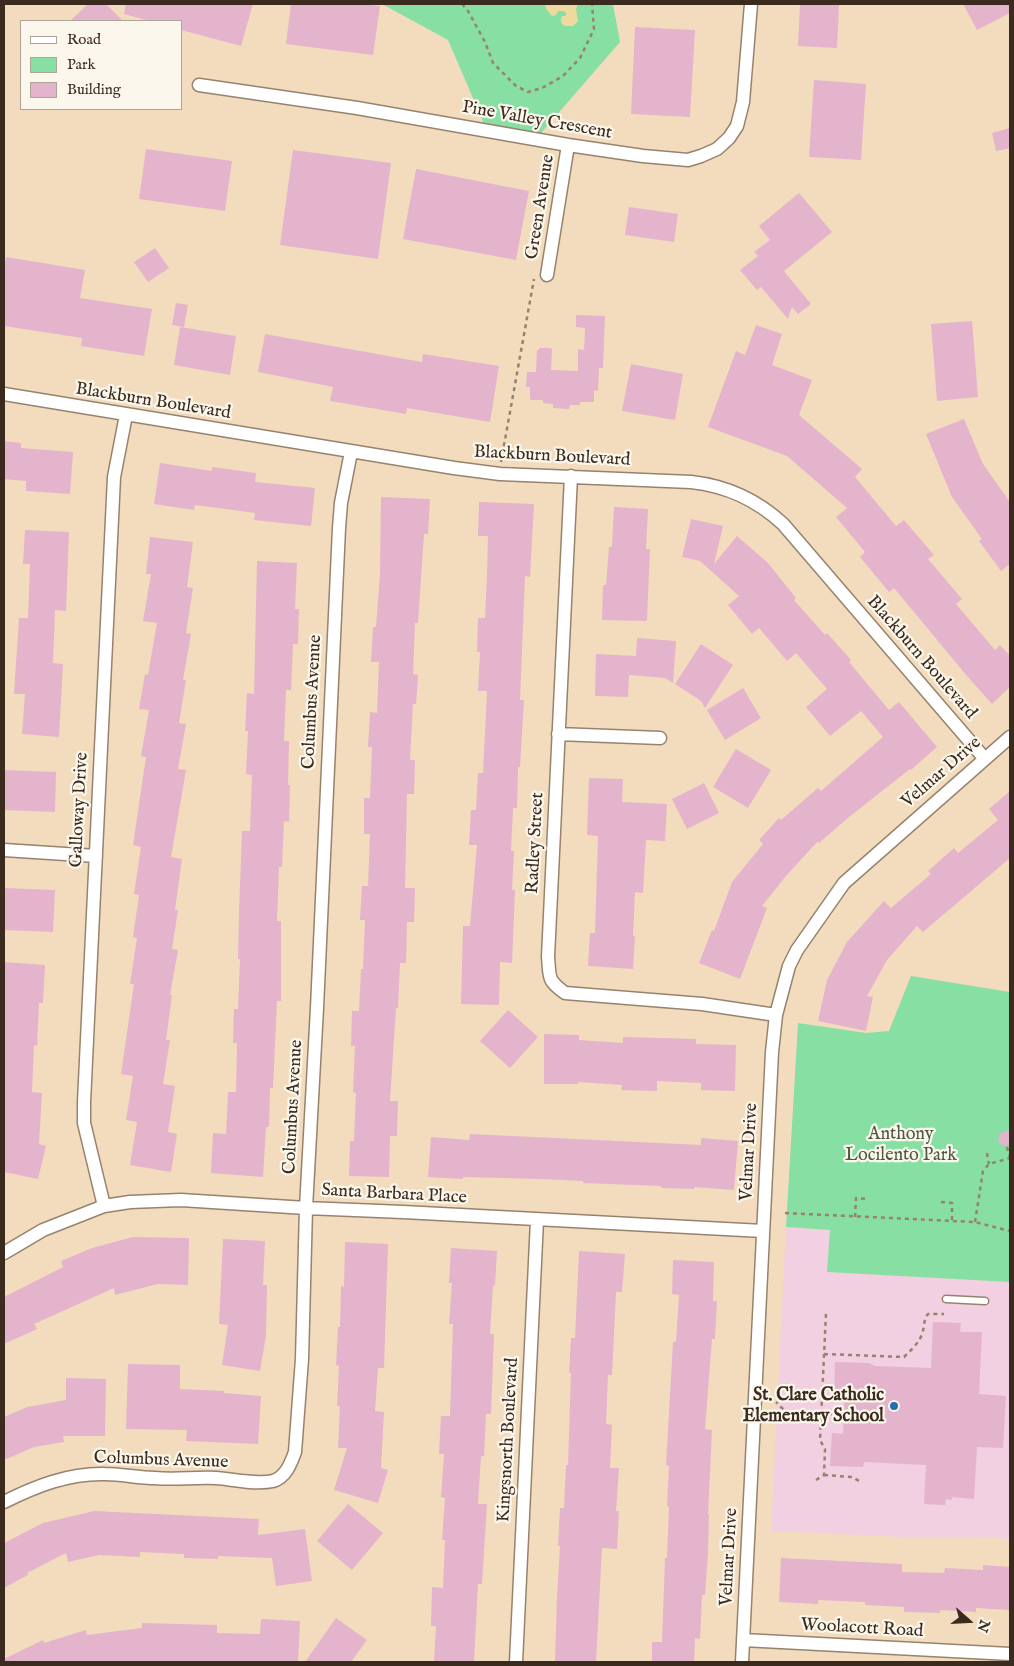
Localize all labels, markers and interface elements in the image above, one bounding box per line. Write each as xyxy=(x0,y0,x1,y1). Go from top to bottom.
legend xyxy=(20,20,182,110)
text: Road xyxy=(67,30,101,49)
text: Park xyxy=(67,55,96,74)
text: Building xyxy=(67,80,121,99)
street label: Pine Valley Crescent xyxy=(460,97,614,145)
street label: Green Avenue xyxy=(522,153,560,261)
street label: Blackburn Boulevard xyxy=(74,379,232,425)
street label: Blackburn Boulevard xyxy=(473,442,631,472)
street label: Blackburn Boulevard xyxy=(861,592,981,724)
street label: Columbus Avenue xyxy=(299,634,327,770)
street label: Velmar Drive xyxy=(898,733,986,813)
street label: Galloway Drive xyxy=(66,752,94,868)
street label: Radley Street xyxy=(523,792,549,894)
street label: Columbus Avenue xyxy=(280,1039,308,1175)
street label: Velmar Drive xyxy=(737,1102,763,1202)
park label: Anthony Locilento Park xyxy=(845,1124,957,1166)
street label: Santa Barbara Place xyxy=(321,1180,467,1210)
street label: Kingsnorth Boulevard xyxy=(494,1357,524,1523)
place label: St. Clare Catholic Elementary School xyxy=(743,1385,884,1428)
marker: St. Clare Catholic Elementary School xyxy=(888,1400,900,1412)
street label: Columbus Avenue xyxy=(93,1448,229,1474)
street label: Velmar Drive xyxy=(717,1507,743,1607)
north arrow xyxy=(944,1596,994,1646)
street label: Woolacott Road xyxy=(800,1615,924,1643)
text: N xyxy=(973,1617,994,1635)

